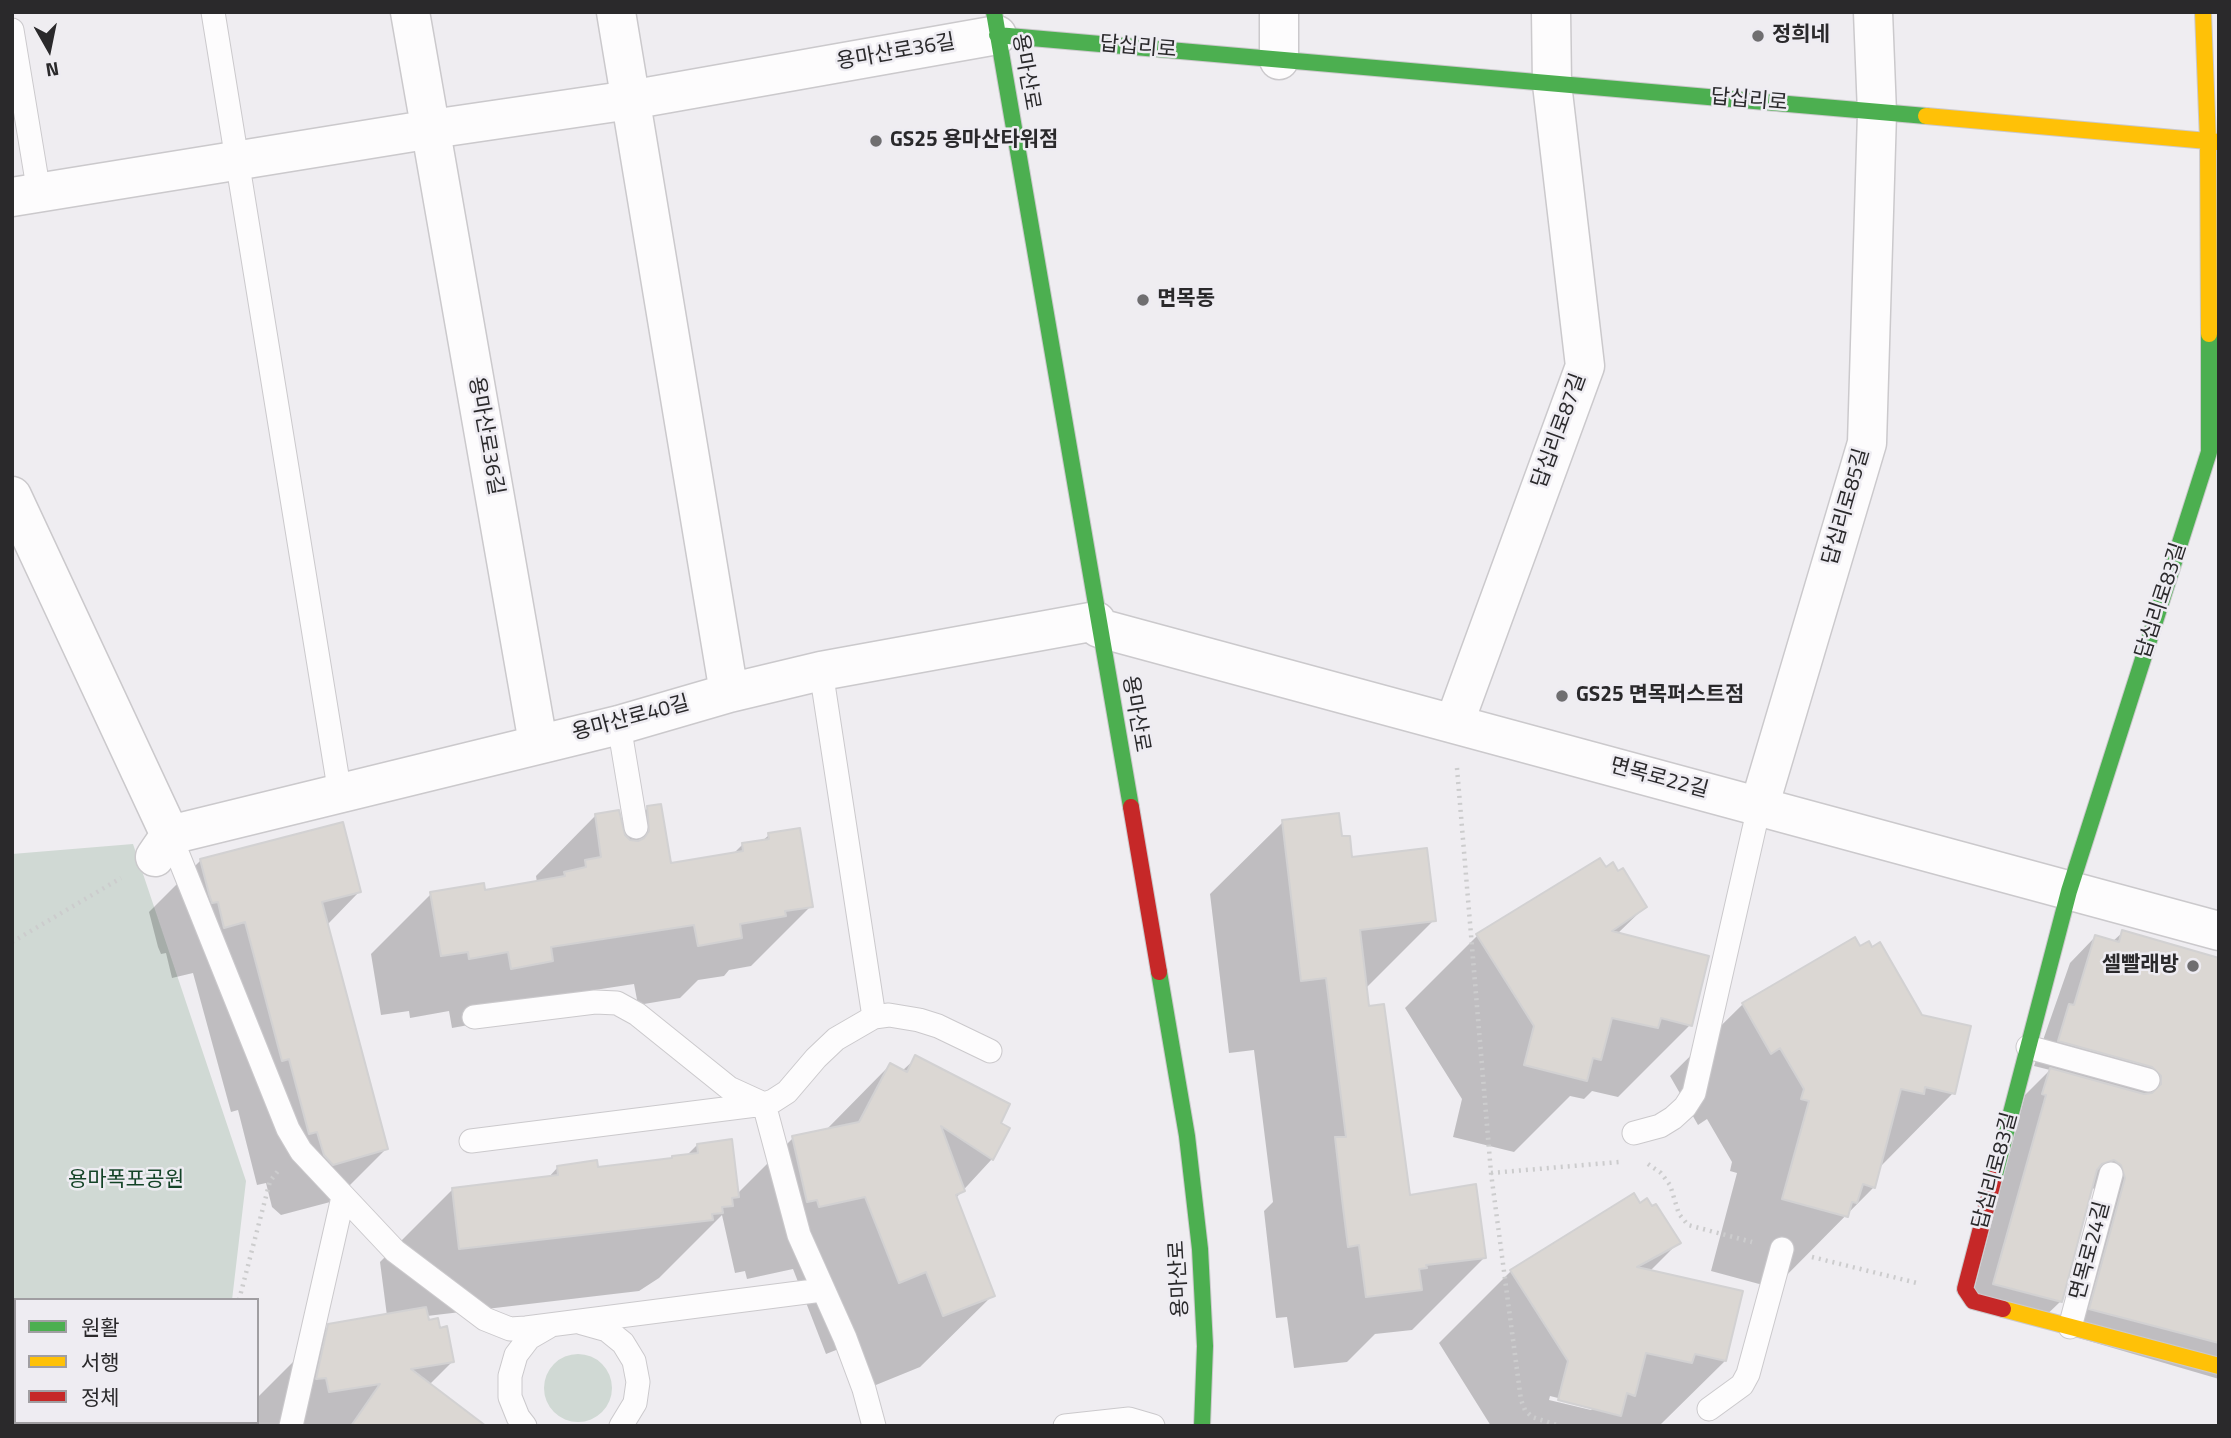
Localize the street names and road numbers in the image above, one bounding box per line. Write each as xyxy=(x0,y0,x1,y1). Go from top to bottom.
street label: 용마산로36길 xyxy=(835,30,957,76)
street label: 용마산로 xyxy=(1006,32,1044,112)
street label: 답십리로 xyxy=(1098,32,1178,64)
street label: 답십리로 xyxy=(1709,85,1789,117)
street label: 답십리로87길 xyxy=(1528,370,1592,492)
street label: 용마산로36길 xyxy=(462,375,508,497)
street label: 답십리로85길 xyxy=(1818,446,1876,568)
street label: 답십리로83길 xyxy=(2131,540,2193,662)
street label: 용마산로 xyxy=(1116,674,1154,754)
street label: 용마산로40길 xyxy=(570,691,692,747)
street label: 면목로22길 xyxy=(1607,754,1711,804)
street label: 답십리로83길 xyxy=(1968,1110,2024,1232)
street label: 면목로24길 xyxy=(2066,1199,2116,1303)
street label: 용마산로 xyxy=(1165,1240,1195,1318)

